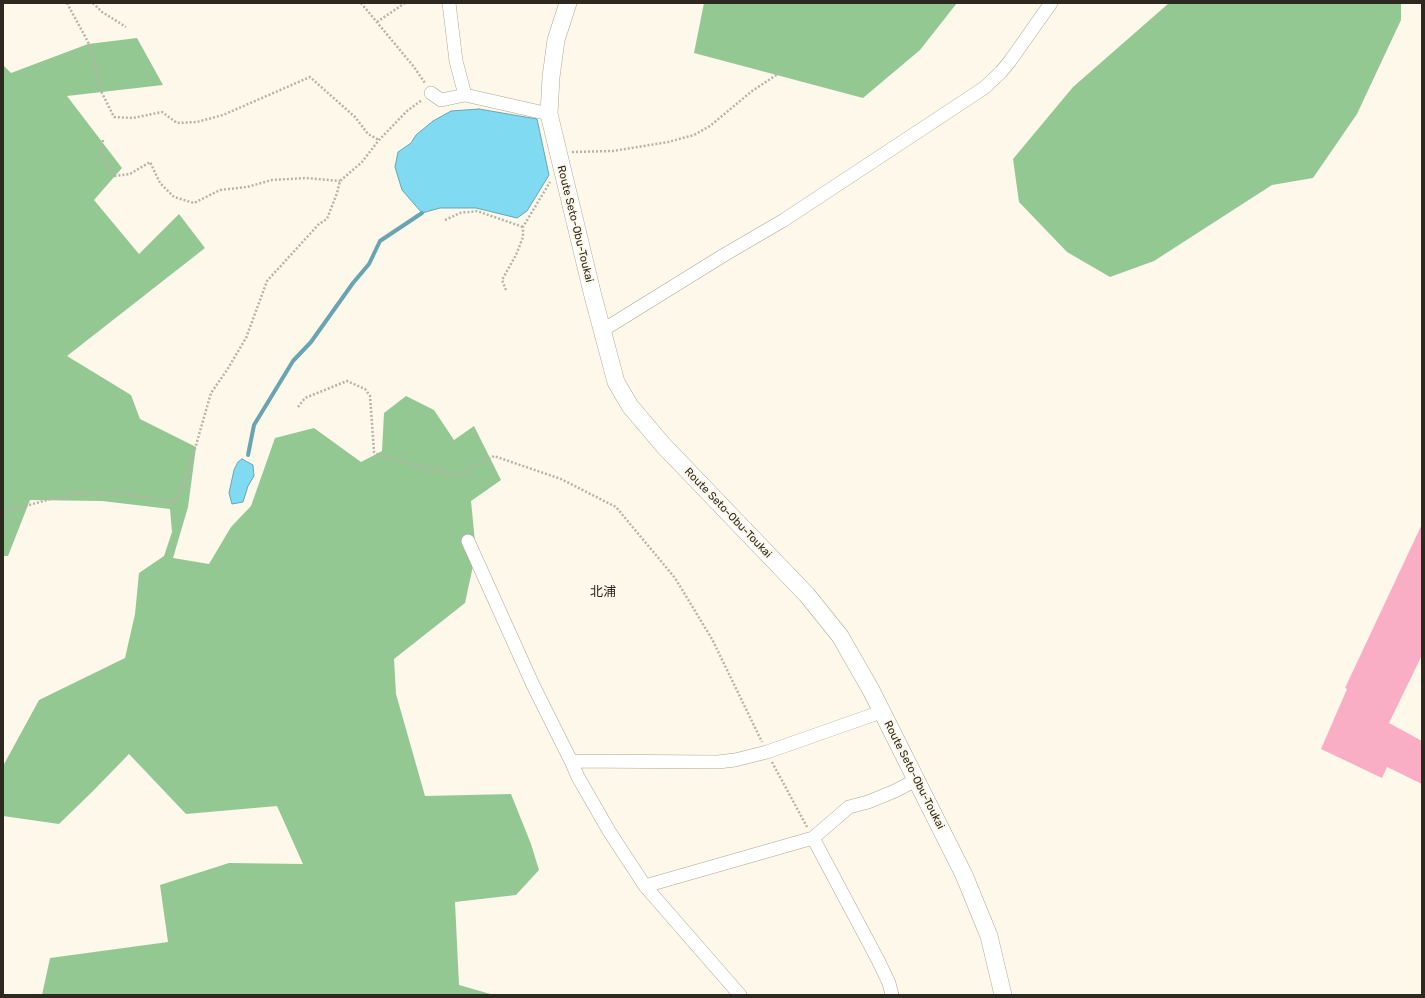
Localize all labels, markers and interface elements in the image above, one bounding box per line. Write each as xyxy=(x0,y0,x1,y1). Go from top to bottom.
street label: Route Seto-Obu-Toukai xyxy=(554,164,596,284)
street label: Route Seto-Obu-Toukai xyxy=(682,465,774,561)
district label: 北浦 xyxy=(590,584,616,600)
street label: Route Seto-Obu-Toukai xyxy=(881,719,947,831)

